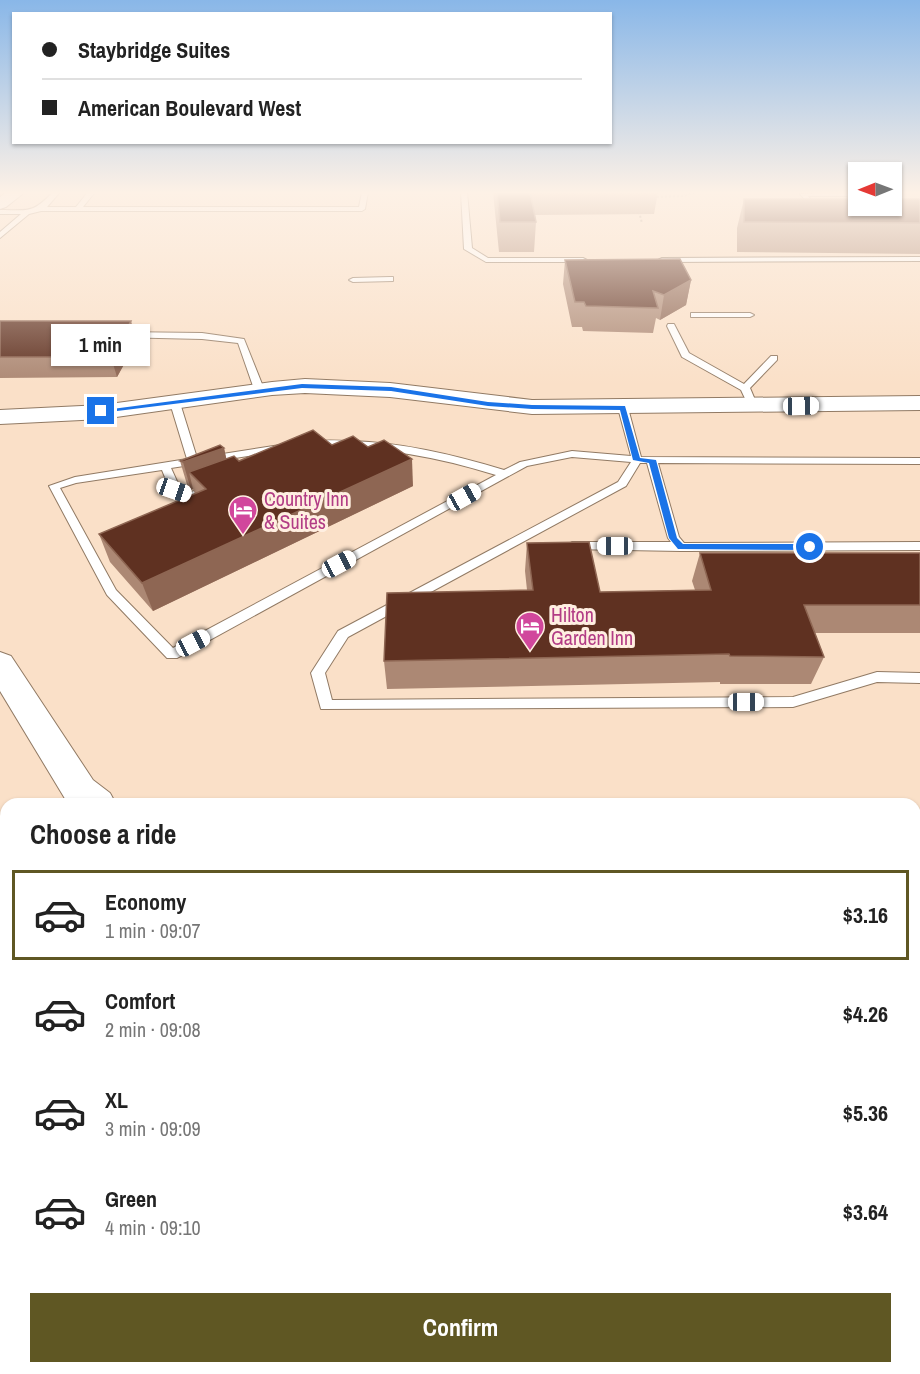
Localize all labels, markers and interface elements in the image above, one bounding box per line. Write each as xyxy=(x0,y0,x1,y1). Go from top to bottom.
text: Staybridge Suites xyxy=(78,35,230,65)
text: American Boulevard West xyxy=(78,93,301,123)
north arrow xyxy=(848,162,902,216)
map controls xyxy=(848,162,902,216)
callout: 1 min xyxy=(51,324,150,366)
text: 1 min xyxy=(79,331,122,358)
route end xyxy=(87,397,114,424)
car xyxy=(783,397,819,415)
car xyxy=(154,476,194,504)
car xyxy=(444,480,484,514)
place label: Country Inn & Suites xyxy=(264,485,349,535)
hotel icon: Country Inn & Suites xyxy=(227,494,259,536)
route start xyxy=(796,533,823,560)
car xyxy=(597,537,633,555)
car xyxy=(319,548,359,580)
place label: Hilton Garden Inn xyxy=(551,601,633,651)
hotel icon: Hilton Garden Inn xyxy=(514,610,546,652)
car xyxy=(173,627,213,659)
car xyxy=(728,693,764,711)
text: Choose a ride xyxy=(30,816,176,852)
text: Economy xyxy=(105,887,186,917)
icon: car xyxy=(33,888,87,942)
text: $3.16 xyxy=(843,900,888,930)
text: 1 min · 09:07 xyxy=(105,917,201,944)
text: Comfort xyxy=(105,986,175,1016)
icon: car xyxy=(33,987,87,1041)
text: $4.26 xyxy=(843,999,888,1029)
text: 2 min · 09:08 xyxy=(105,1016,201,1043)
text: XL xyxy=(105,1085,128,1115)
icon: car xyxy=(33,1086,87,1140)
text: $5.36 xyxy=(843,1098,888,1128)
text: 3 min · 09:09 xyxy=(105,1115,201,1142)
text: Green xyxy=(105,1184,157,1214)
icon: car xyxy=(33,1185,87,1239)
text: $3.64 xyxy=(843,1197,888,1227)
text: 4 min · 09:10 xyxy=(105,1214,201,1241)
button: Confirm xyxy=(30,1293,891,1362)

